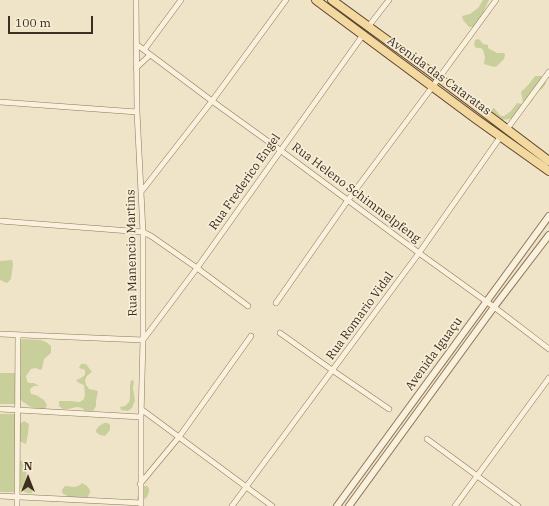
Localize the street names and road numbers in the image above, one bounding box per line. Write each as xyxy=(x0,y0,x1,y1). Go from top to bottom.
street label: Avenida das Cataratas xyxy=(384,34,494,118)
street label: Rua Frederico Engel xyxy=(206,131,284,233)
street label: Rua Heleno Schimmelpfeng xyxy=(289,140,423,246)
street label: Rua Manencio Martins xyxy=(124,189,140,317)
street label: Rua Romario Vidal xyxy=(323,269,397,363)
street label: Avenida Iguaçu xyxy=(403,315,465,393)

